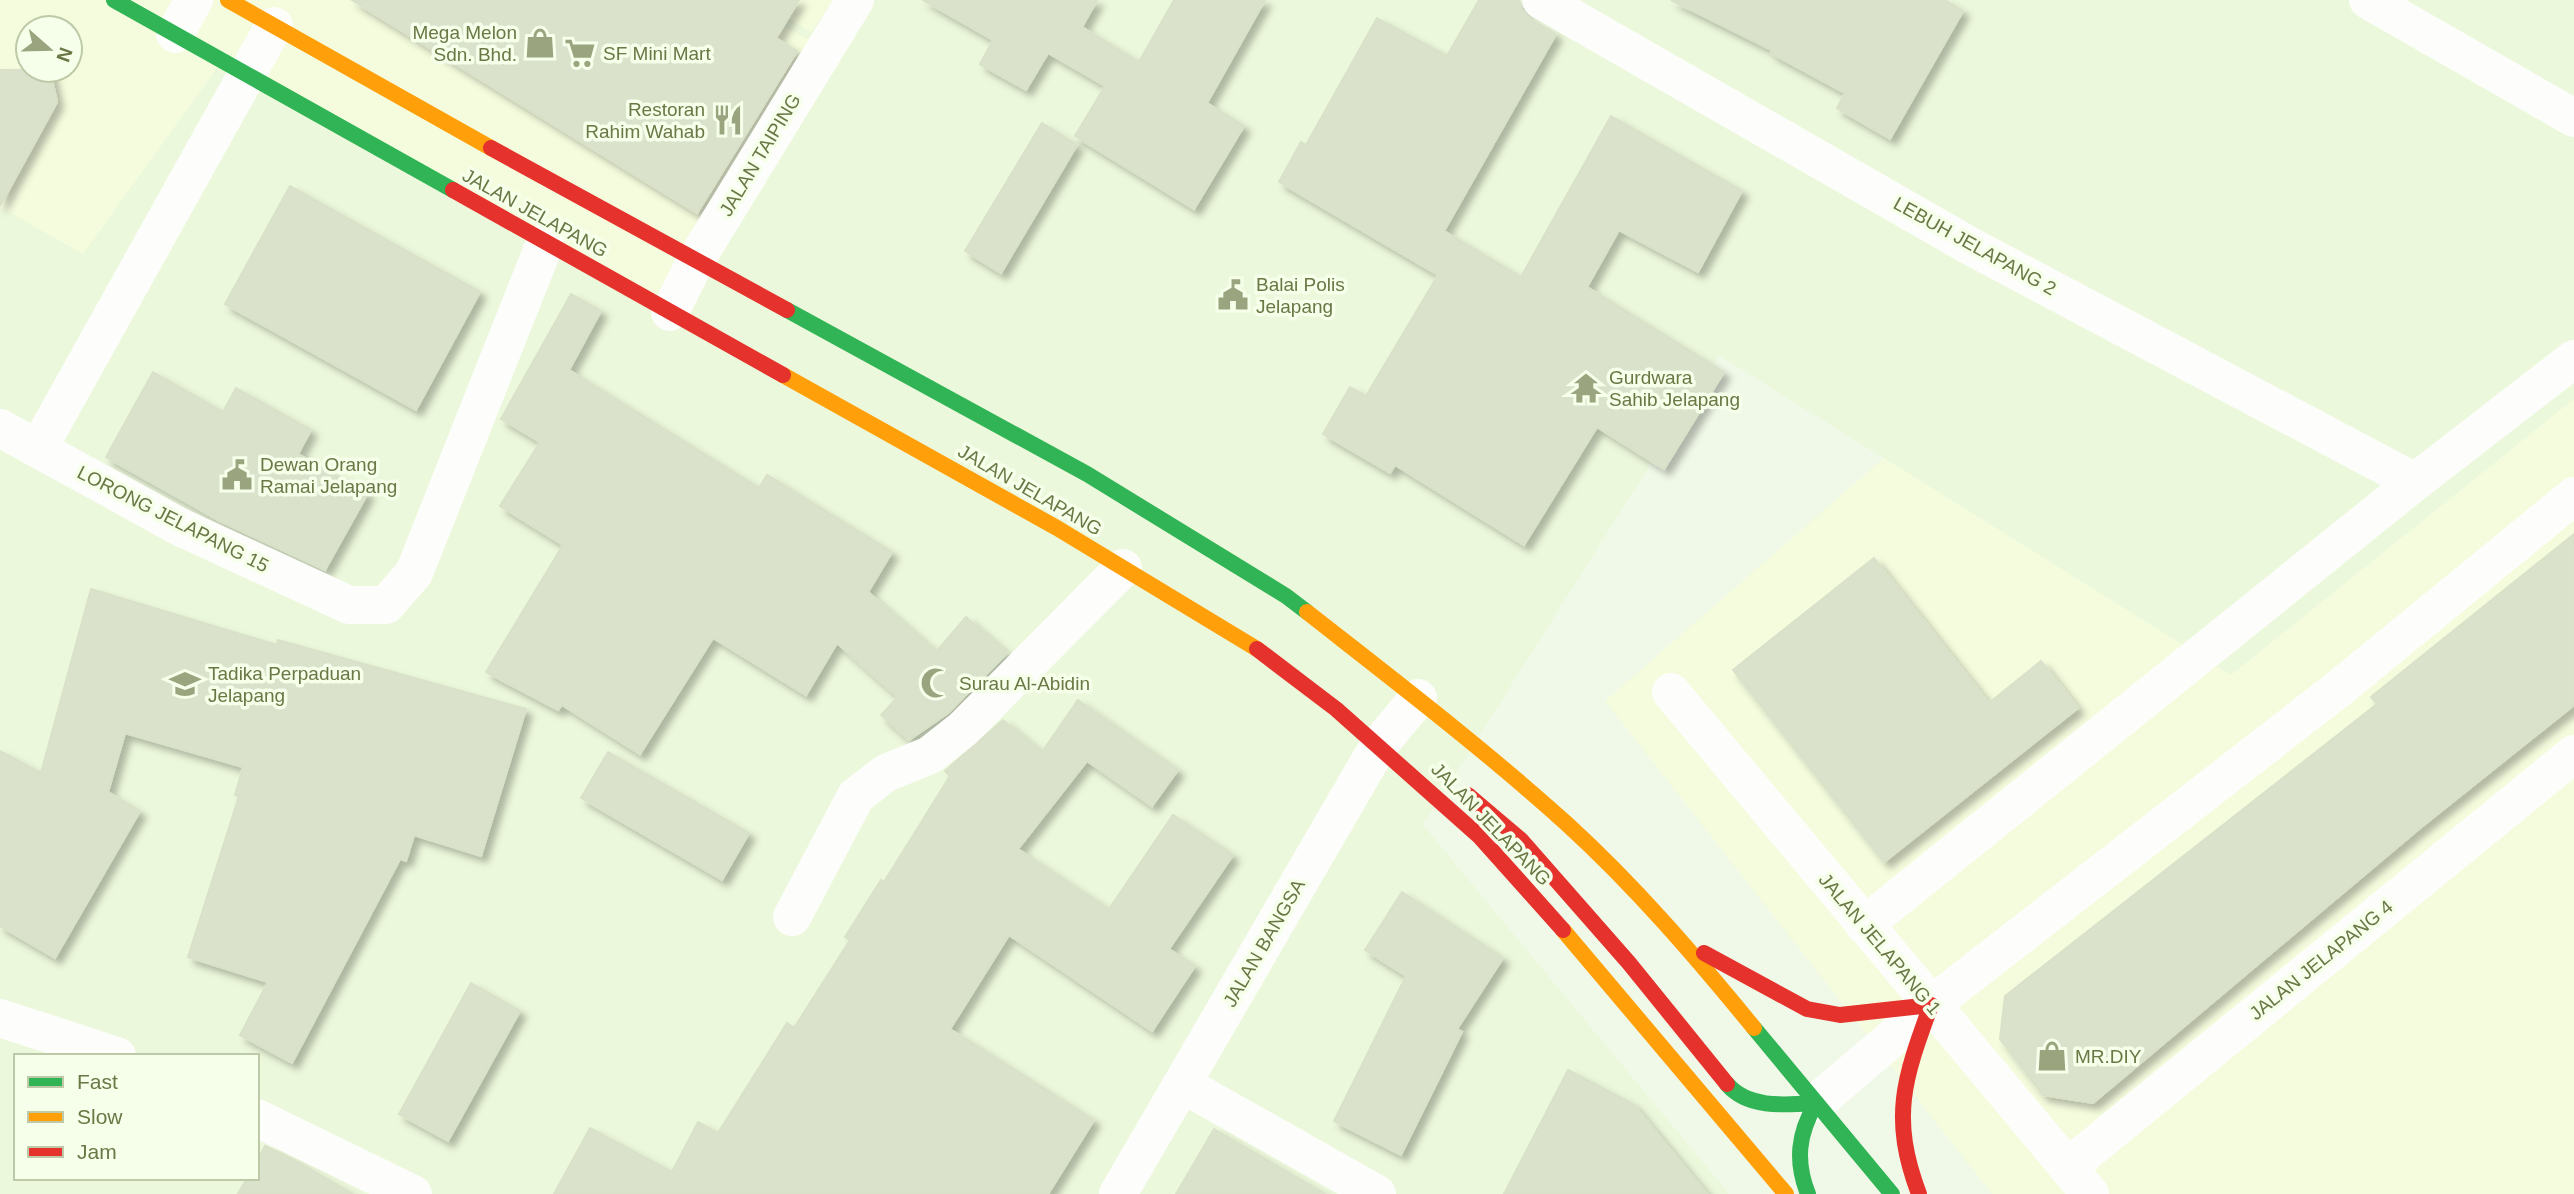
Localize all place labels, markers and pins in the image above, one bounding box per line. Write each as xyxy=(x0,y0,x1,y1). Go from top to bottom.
place label: Mega Melon Sdn. Bhd. xyxy=(412,22,517,65)
shop icon: Mega Melon Sdn. Bhd. xyxy=(523,26,557,60)
supermarket icon: SF Mini Mart xyxy=(563,36,597,70)
place label: SF Mini Mart xyxy=(603,43,711,64)
place label: Restoran Rahim Wahab xyxy=(585,99,705,142)
restaurant icon: Restoran Rahim Wahab xyxy=(711,103,745,137)
place label: Balai Polis Jelapang xyxy=(1256,274,1345,317)
public building icon: Balai Polis Jelapang xyxy=(1216,278,1250,312)
place label: Gurdwara Sahib Jelapang xyxy=(1609,367,1740,410)
temple icon: Gurdwara Sahib Jelapang xyxy=(1569,371,1603,405)
place label: Dewan Orang Ramai Jelapang xyxy=(260,454,397,497)
public building icon: Dewan Orang Ramai Jelapang xyxy=(220,458,254,492)
place label: Tadika Perpaduan Jelapang xyxy=(208,663,361,706)
mosque icon: Surau Al-Abidin xyxy=(919,666,953,700)
school or university icon: Tadika Perpaduan Jelapang xyxy=(168,667,202,701)
place label: Surau Al-Abidin xyxy=(959,673,1090,694)
shop icon: MR.DIY xyxy=(2035,1039,2069,1073)
place label: MR.DIY xyxy=(2075,1046,2142,1067)

